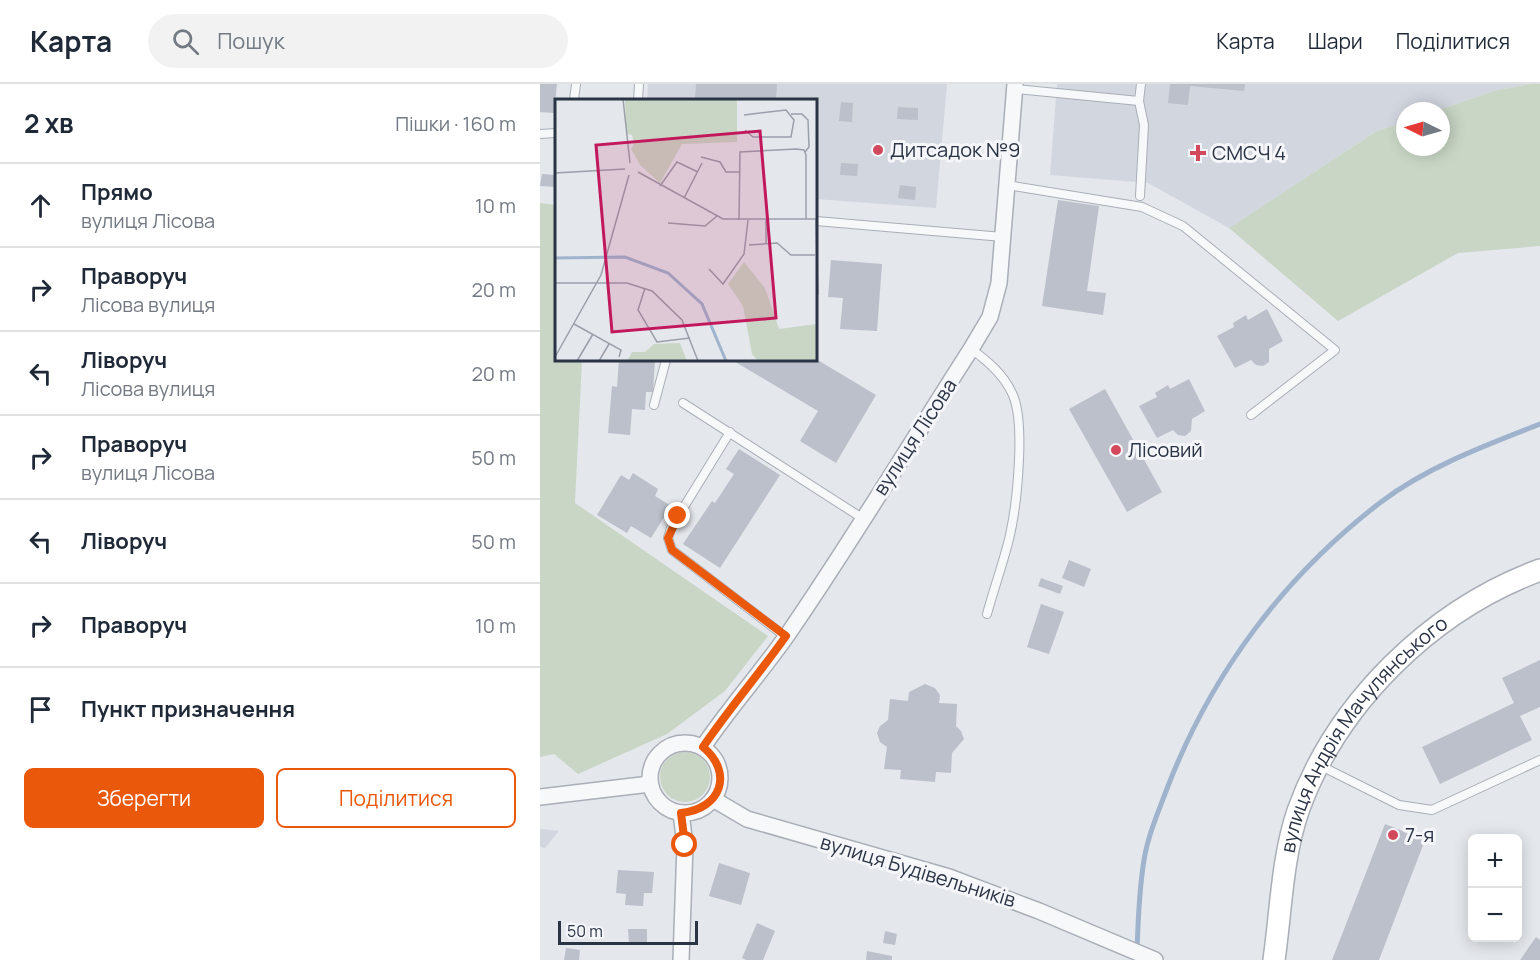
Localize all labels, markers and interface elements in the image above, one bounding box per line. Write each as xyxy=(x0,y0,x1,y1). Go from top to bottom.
search box xyxy=(148,14,568,68)
text: Карта xyxy=(30,22,112,60)
icon: search xyxy=(169,25,202,58)
text: Пошук xyxy=(217,26,285,56)
text: Карта xyxy=(1216,27,1275,55)
text: Шари xyxy=(1308,27,1363,55)
text: Поділитися xyxy=(1396,27,1510,55)
inset map xyxy=(555,99,818,362)
north arrow xyxy=(1396,102,1450,156)
text: 2 хв xyxy=(24,105,74,141)
text: Пішки · 160 m xyxy=(395,110,516,137)
place label: Дитсадок №9 xyxy=(890,136,1020,163)
place label: СМСЧ 4 xyxy=(1212,139,1286,166)
marker: Дитсадок №9 xyxy=(871,143,885,157)
marker: СМСЧ 4 xyxy=(1189,144,1207,162)
text: Прямо xyxy=(81,177,153,207)
icon: ahead xyxy=(24,189,57,222)
text: 10 m xyxy=(475,192,516,219)
text: вулиця Лісова xyxy=(81,207,215,234)
text: Праворуч xyxy=(81,261,187,291)
icon: right xyxy=(24,273,57,306)
text: 20 m xyxy=(471,276,516,303)
text: Лісова вулиця xyxy=(81,291,215,318)
text: Ліворуч xyxy=(81,345,167,375)
icon: left xyxy=(24,357,57,390)
text: 20 m xyxy=(471,360,516,387)
street label: вулиця Лісова xyxy=(867,373,962,500)
text: Лісова вулиця xyxy=(81,375,215,402)
text: Праворуч xyxy=(81,429,187,459)
place label: Лісовий xyxy=(1128,436,1203,463)
icon: right xyxy=(24,441,57,474)
marker: Лісовий xyxy=(1109,443,1123,457)
text: 50 m xyxy=(471,444,516,471)
text: вулиця Лісова xyxy=(81,459,215,486)
route end xyxy=(664,502,690,528)
icon: left xyxy=(24,525,57,558)
text: Ліворуч xyxy=(81,526,167,556)
text: 50 m xyxy=(471,528,516,555)
icon: right xyxy=(24,609,57,642)
street label: вулиця Андрія Мачулянського xyxy=(1274,609,1453,855)
text: Праворуч xyxy=(81,610,187,640)
text: 10 m xyxy=(475,612,516,639)
icon: arrive xyxy=(24,693,57,726)
text: Пункт призначення xyxy=(81,694,295,724)
button: Зберегти xyxy=(24,768,264,828)
button: Поділитися xyxy=(276,768,516,828)
place label: 7-я xyxy=(1405,821,1434,848)
street label: вулиця Будівельників xyxy=(817,828,1019,913)
marker: 7-я xyxy=(1386,828,1400,842)
route start xyxy=(671,831,697,857)
map controls xyxy=(1468,834,1522,942)
button: + xyxy=(1468,834,1522,888)
button: − xyxy=(1468,888,1522,942)
scale bar xyxy=(558,918,698,946)
text: 50 m xyxy=(567,920,603,942)

